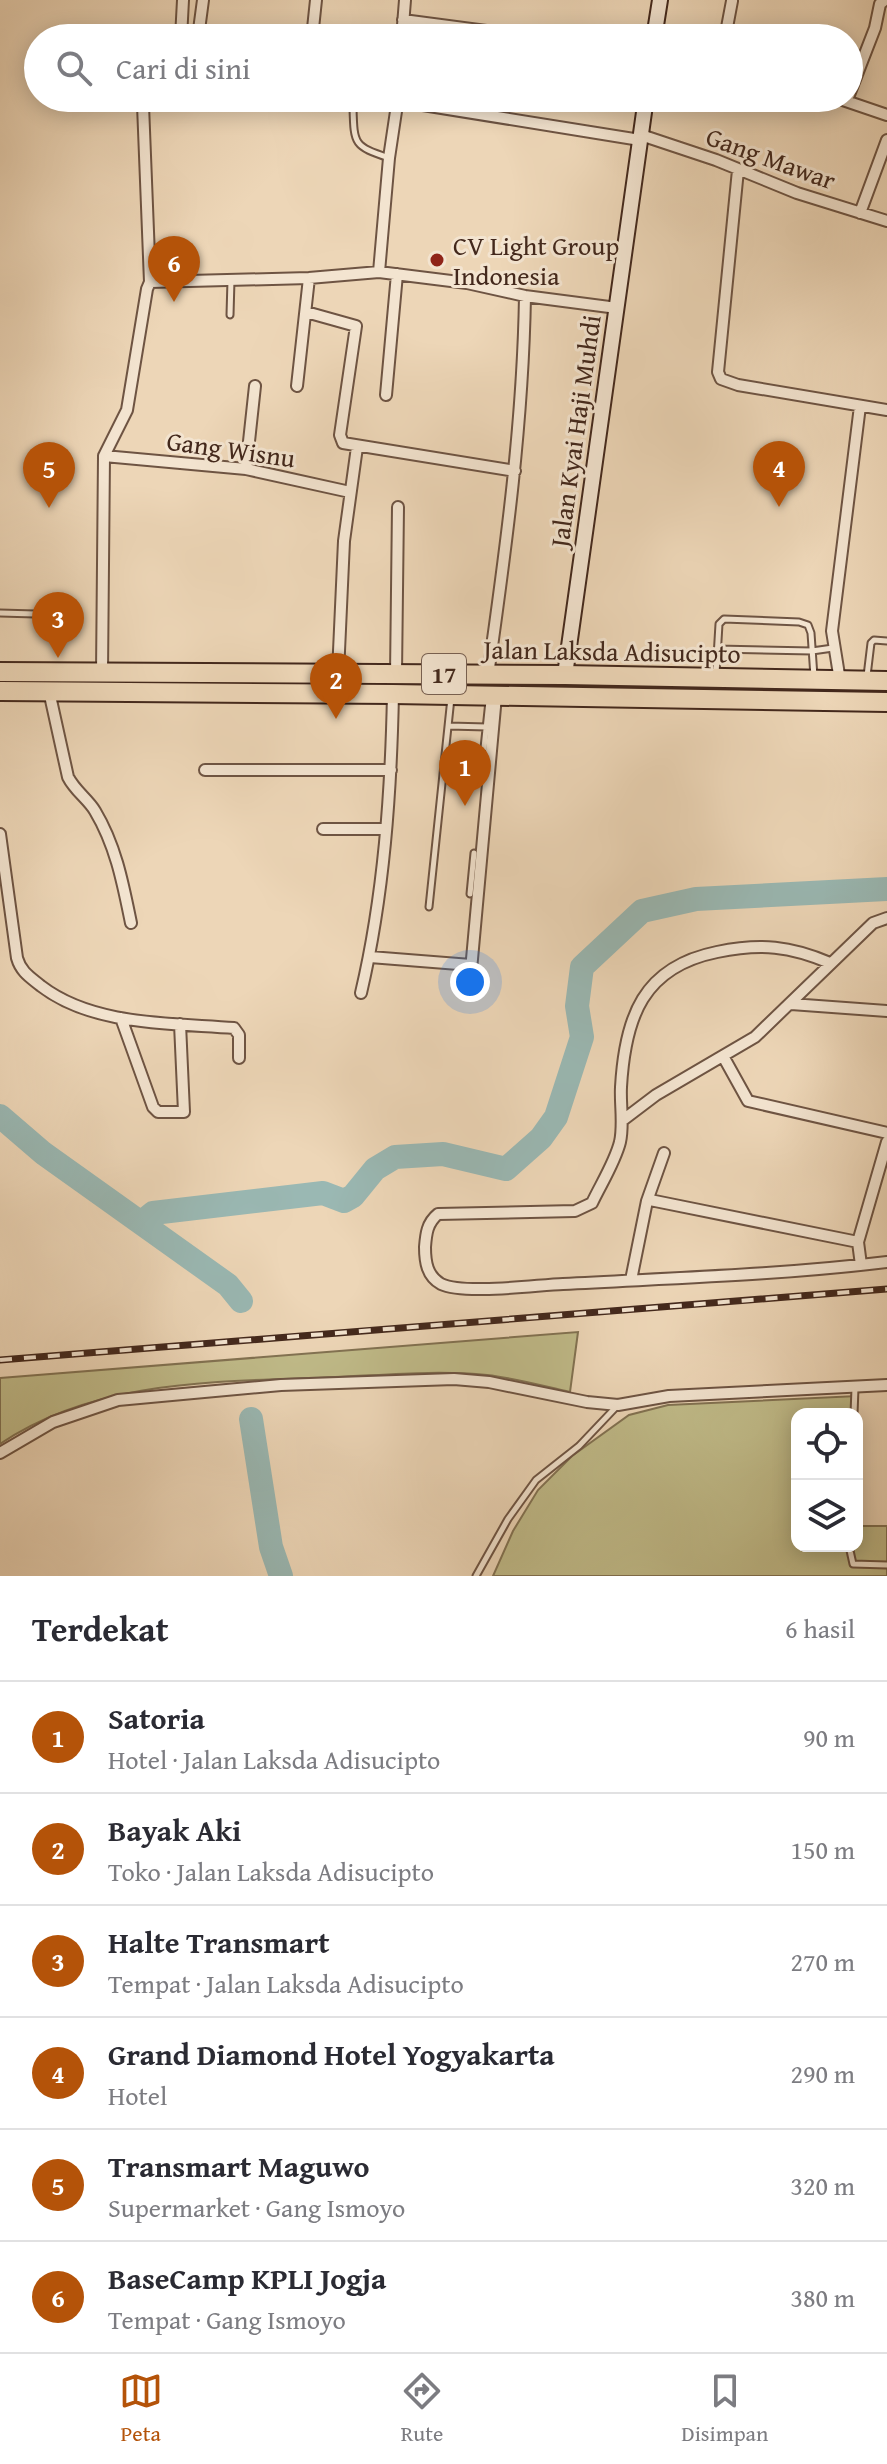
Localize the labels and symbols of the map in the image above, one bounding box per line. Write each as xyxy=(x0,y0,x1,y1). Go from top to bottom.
street label: Gang Mawar xyxy=(701,117,841,200)
place label: CV Light Group Indonesia xyxy=(453,226,619,295)
pin: 6 xyxy=(148,236,200,302)
marker: CV Light Group Indonesia xyxy=(428,251,446,269)
street label: Jalan Kyai Haji Muhdi xyxy=(539,312,611,553)
street label: Gang Wisnu xyxy=(164,421,298,477)
pin: 4 xyxy=(753,441,805,507)
pin: 5 xyxy=(23,442,75,508)
pin: 3 xyxy=(32,592,84,658)
street label: Jalan Laksda Adisucipto xyxy=(480,629,741,673)
pin: 2 xyxy=(310,653,362,719)
road number: 17 xyxy=(422,654,466,694)
pin: 1 xyxy=(439,740,491,806)
your location xyxy=(450,962,490,1002)

